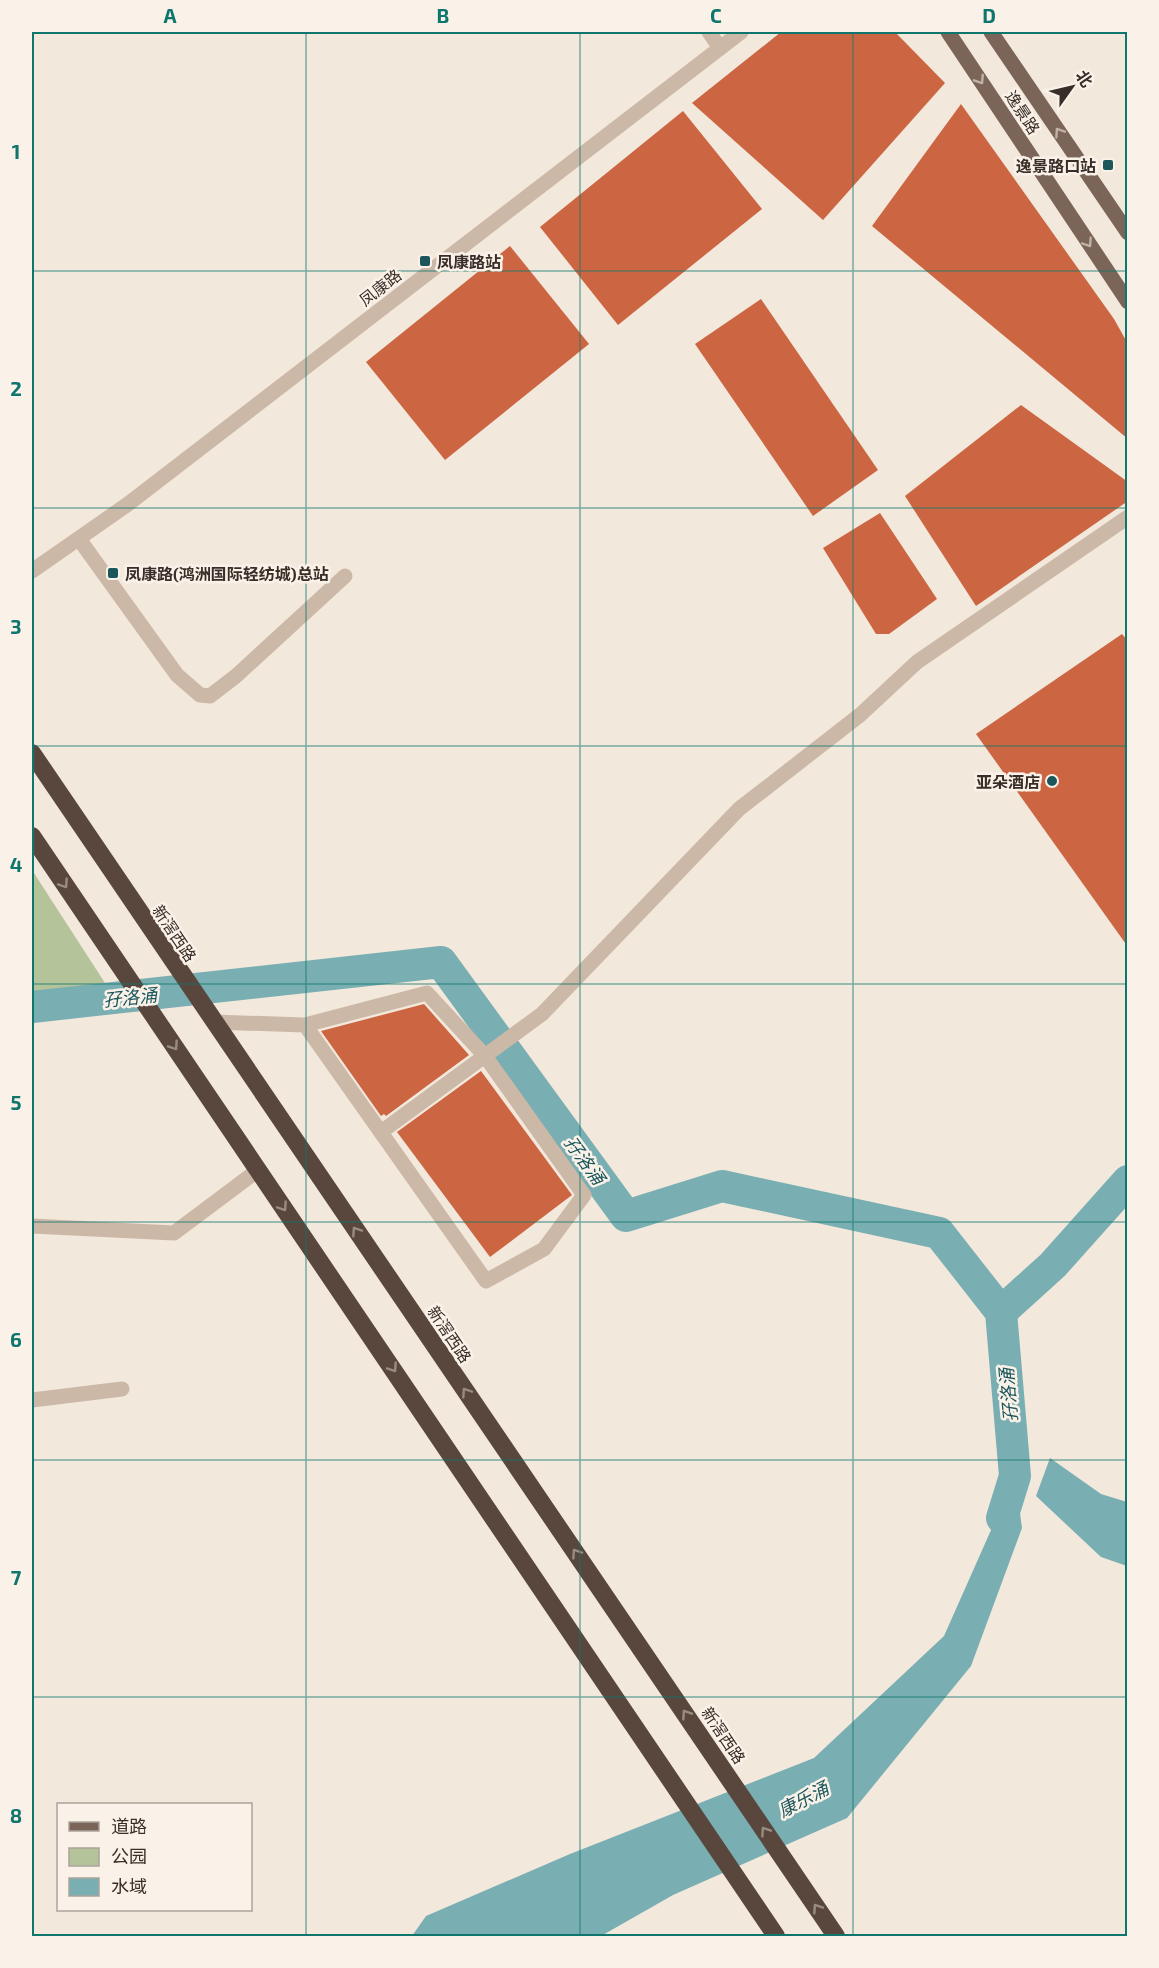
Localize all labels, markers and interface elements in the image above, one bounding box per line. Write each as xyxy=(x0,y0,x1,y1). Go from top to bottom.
text: A xyxy=(163,3,177,27)
text: B xyxy=(437,3,449,27)
text: C xyxy=(710,3,722,27)
text: D xyxy=(982,3,996,27)
north arrow xyxy=(1042,57,1102,117)
text: 北 xyxy=(1072,66,1097,90)
one-way arrow xyxy=(973,74,984,85)
street label: 逸景路 xyxy=(1002,87,1044,137)
one-way arrow xyxy=(1055,128,1066,139)
text: 1 xyxy=(12,139,20,163)
place label: 逸景路口站 xyxy=(1016,156,1096,175)
marker: 逸景路口站 xyxy=(1101,158,1115,172)
one-way arrow xyxy=(1081,236,1092,247)
place label: 凤康路站 xyxy=(437,252,501,271)
marker: 凤康路站 xyxy=(418,254,432,268)
street label: 凤康路 xyxy=(355,265,405,309)
text: 2 xyxy=(10,376,22,400)
place label: 凤康路(鸿洲国际轻纺城)总站 xyxy=(125,564,329,583)
marker: 凤康路(鸿洲国际轻纺城)总站 xyxy=(106,566,120,580)
text: 3 xyxy=(10,614,22,638)
place label: 亚朵酒店 xyxy=(976,772,1040,791)
marker: 亚朵酒店 xyxy=(1045,774,1059,788)
text: 4 xyxy=(10,852,23,876)
one-way arrow xyxy=(57,877,68,888)
street label: 新滘西路 xyxy=(149,901,201,965)
water label: 孖洛涌 xyxy=(102,983,160,1011)
one-way arrow xyxy=(167,1039,178,1050)
text: 5 xyxy=(10,1090,22,1114)
water label: 孖洛涌 xyxy=(560,1132,611,1190)
one-way arrow xyxy=(276,1201,288,1211)
one-way arrow xyxy=(352,1227,363,1238)
street label: 新滘西路 xyxy=(424,1302,476,1366)
text: 6 xyxy=(10,1327,22,1351)
one-way arrow xyxy=(386,1362,397,1373)
water label: 孖洛涌 xyxy=(995,1365,1021,1423)
one-way arrow xyxy=(462,1388,473,1399)
one-way arrow xyxy=(572,1549,583,1560)
text: 7 xyxy=(11,1565,22,1589)
street label: 新滘西路 xyxy=(698,1703,750,1767)
one-way arrow xyxy=(682,1710,693,1721)
water label: 康乐涌 xyxy=(774,1776,834,1821)
text: 8 xyxy=(10,1803,22,1827)
legend xyxy=(57,1803,252,1911)
text: 道路 xyxy=(111,1815,147,1837)
one-way arrow xyxy=(761,1827,772,1838)
text: 公园 xyxy=(111,1845,147,1867)
text: 水域 xyxy=(111,1875,147,1897)
one-way arrow xyxy=(813,1904,824,1915)

